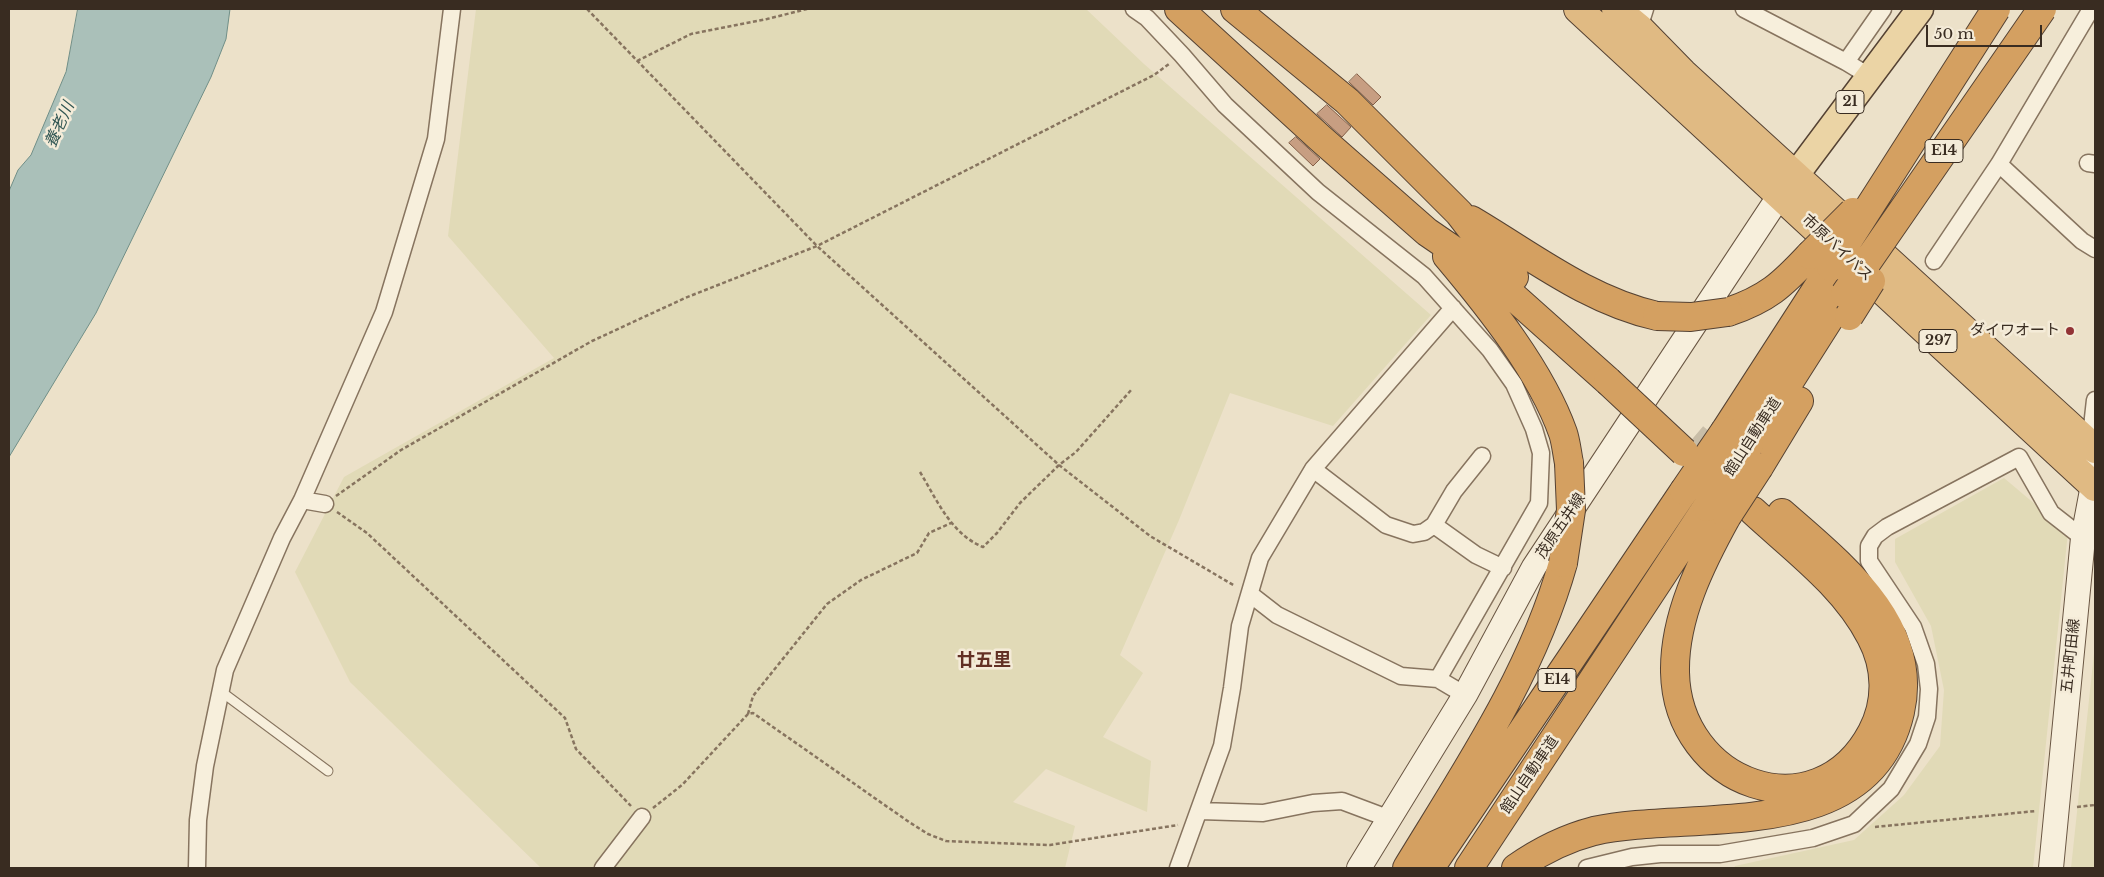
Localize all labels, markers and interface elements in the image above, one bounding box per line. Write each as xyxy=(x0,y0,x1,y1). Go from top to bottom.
scale bar xyxy=(1929,15,2045,47)
text: 50 m xyxy=(1934,24,1974,43)
road number: 21 xyxy=(1836,90,1864,114)
water label: 養老川 xyxy=(41,99,79,151)
road number: E14 xyxy=(1925,140,1963,162)
street label: 市原バイパス xyxy=(1798,211,1876,285)
place label: ダイワオート xyxy=(1970,322,2060,340)
marker: ダイワオート xyxy=(2064,325,2076,337)
road number: 297 xyxy=(1919,330,1957,352)
street label: 館山自動車道 xyxy=(1721,394,1785,480)
street label: 茂原五井線 xyxy=(1533,490,1589,562)
street label: 五井町田線 xyxy=(2058,618,2084,694)
district label: 廿五里 xyxy=(957,650,1011,672)
road number: E14 xyxy=(1538,668,1576,692)
street label: 館山自動車道 xyxy=(1497,733,1563,817)

